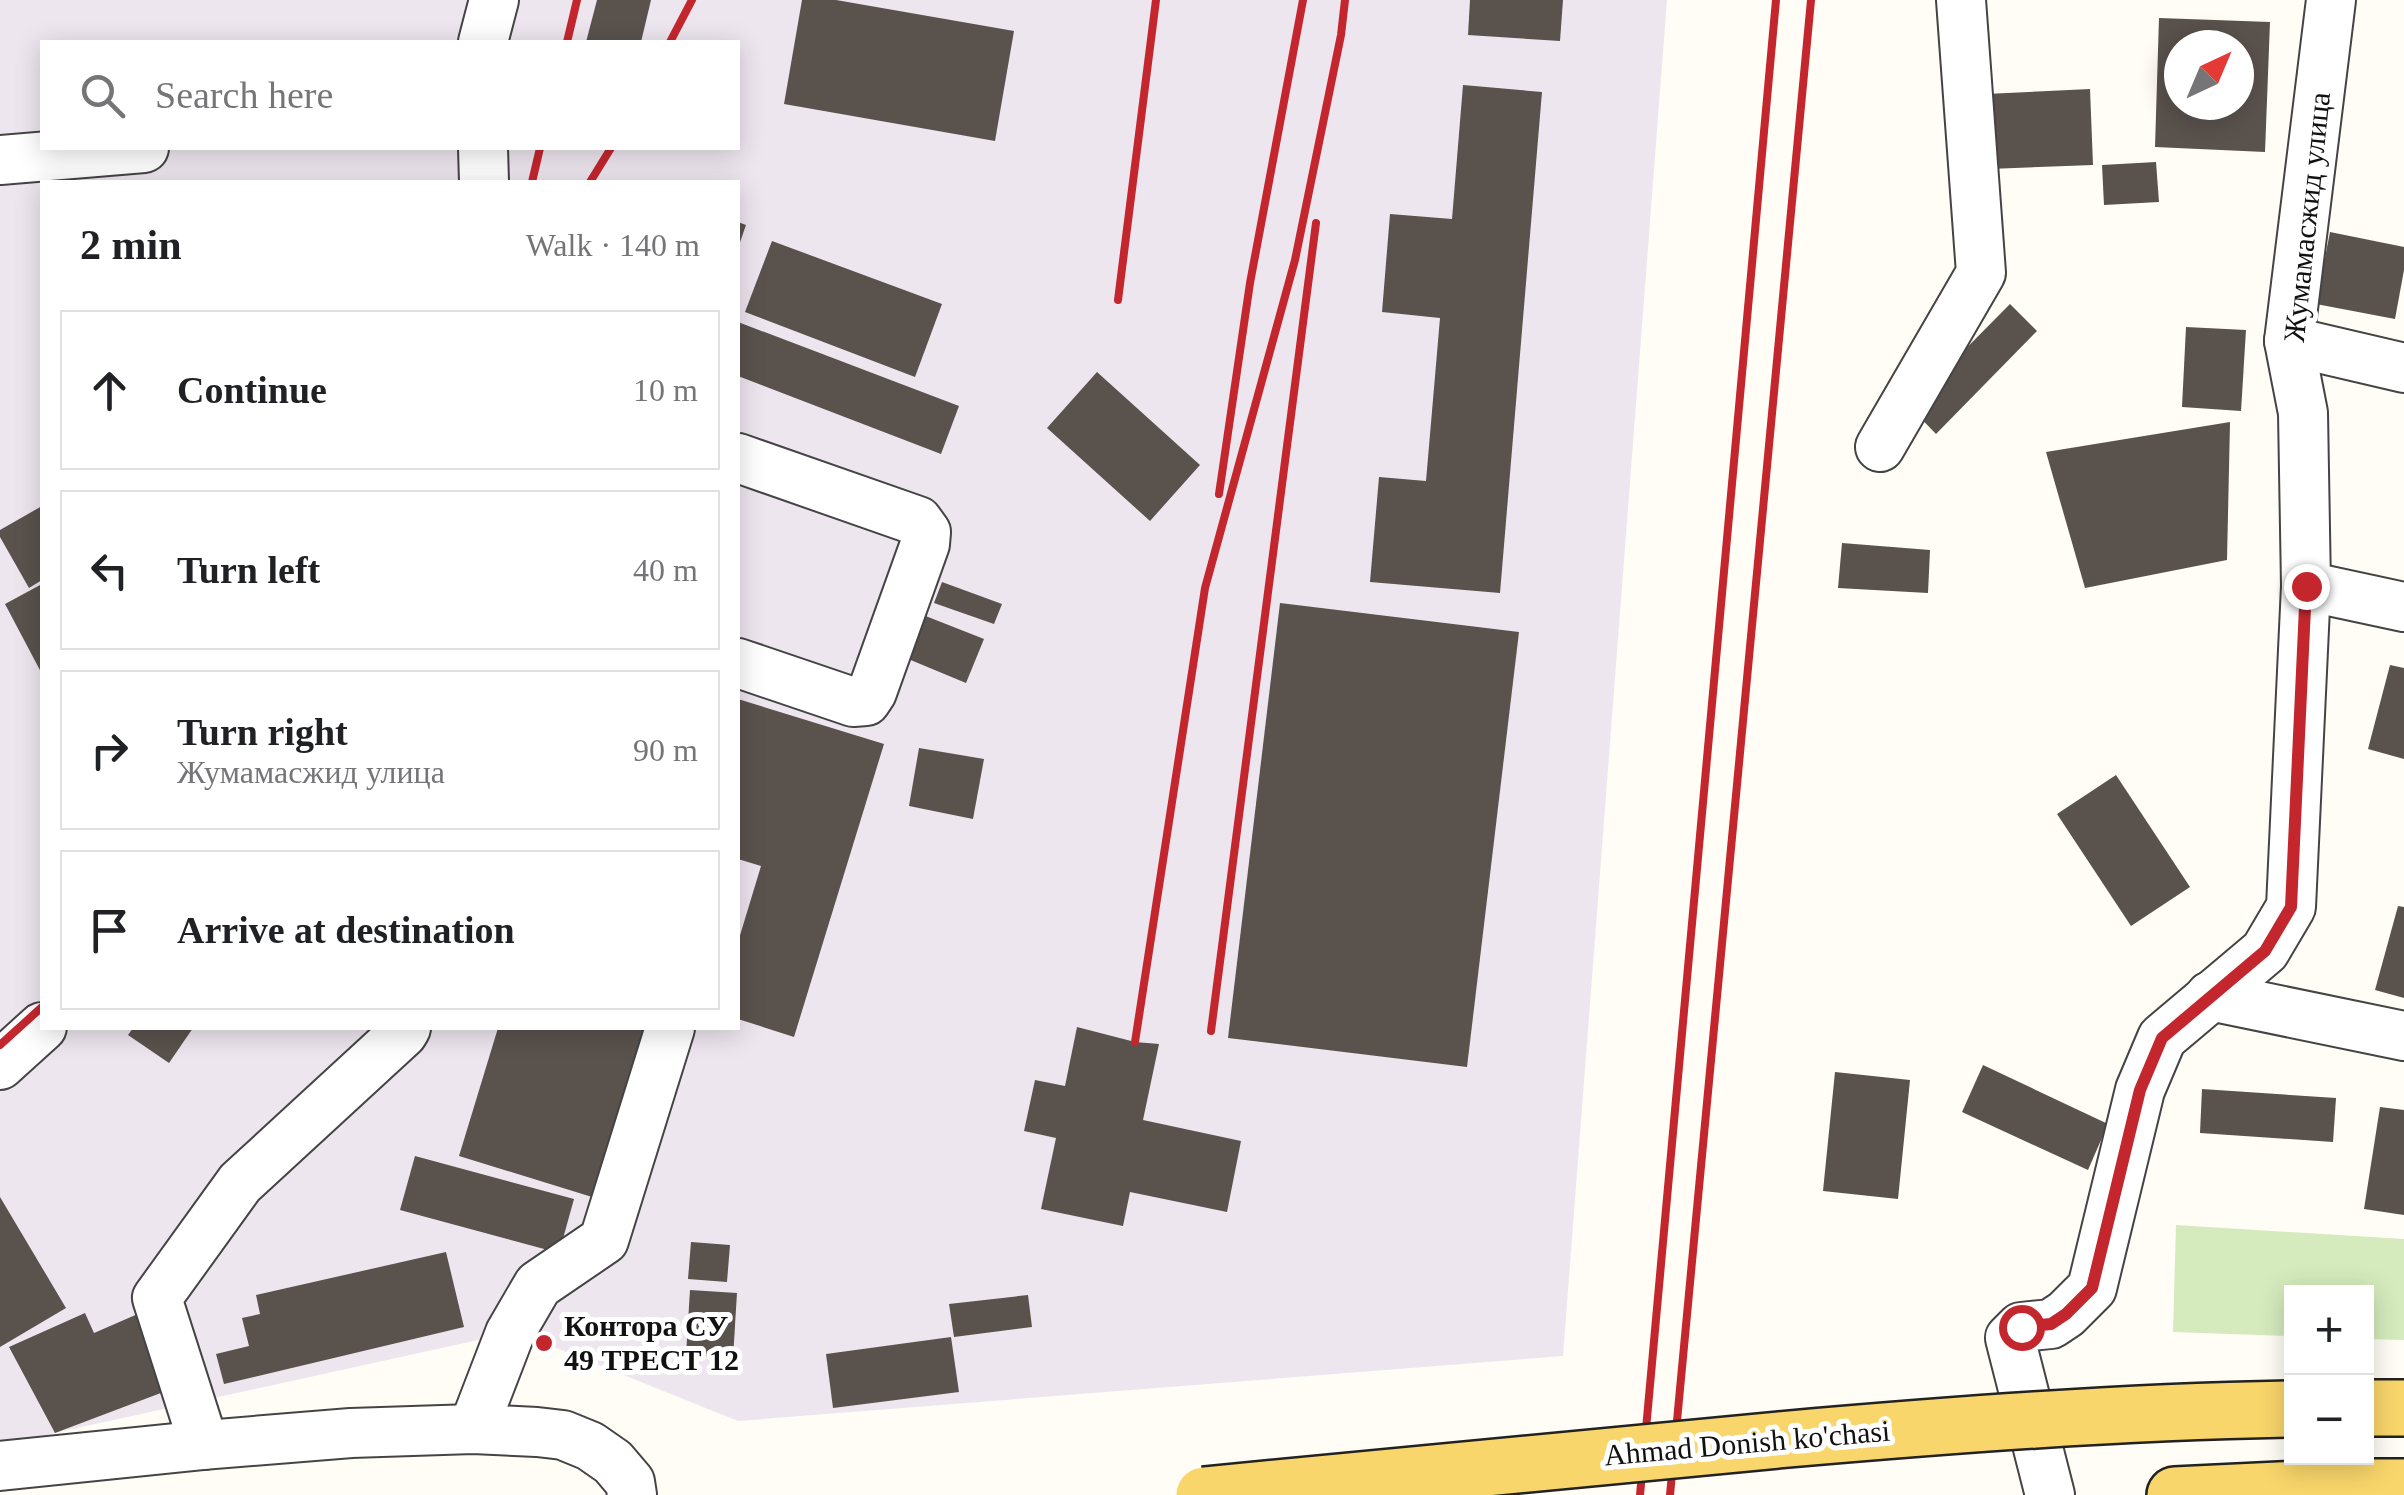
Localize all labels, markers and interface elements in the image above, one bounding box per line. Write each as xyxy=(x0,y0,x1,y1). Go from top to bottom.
north arrow xyxy=(2164,30,2254,120)
search box xyxy=(40,40,740,150)
icon: search xyxy=(75,68,130,123)
text: Search here xyxy=(155,74,333,116)
street label: Жумамасжид улица xyxy=(2277,90,2336,344)
text: 2 min xyxy=(80,222,182,268)
text: Walk · 140 m xyxy=(526,227,700,263)
icon: ahead xyxy=(82,363,137,418)
text: Continue xyxy=(177,369,327,411)
text: 10 m xyxy=(633,372,698,408)
icon: left xyxy=(82,543,137,598)
text: Turn left xyxy=(177,549,320,591)
text: 40 m xyxy=(633,552,698,588)
route end xyxy=(2284,564,2330,610)
text: Turn right xyxy=(177,711,348,753)
icon: right xyxy=(82,723,137,778)
text: 90 m xyxy=(633,732,698,768)
text: Жумамасжид улица xyxy=(177,754,445,790)
icon: arrive xyxy=(82,903,137,958)
text: Arrive at destination xyxy=(177,909,515,951)
map controls xyxy=(2284,1285,2374,1465)
button: + xyxy=(2284,1285,2374,1375)
route start xyxy=(1999,1305,2045,1351)
place label: Контора СУ 49 ТРЕСТ 12 xyxy=(564,1309,739,1376)
marker: Контора СУ 49 ТРЕСТ 12 xyxy=(533,1332,555,1354)
button: − xyxy=(2284,1375,2374,1465)
street label: Ahmad Donish ko'chasi xyxy=(1603,1414,1891,1471)

